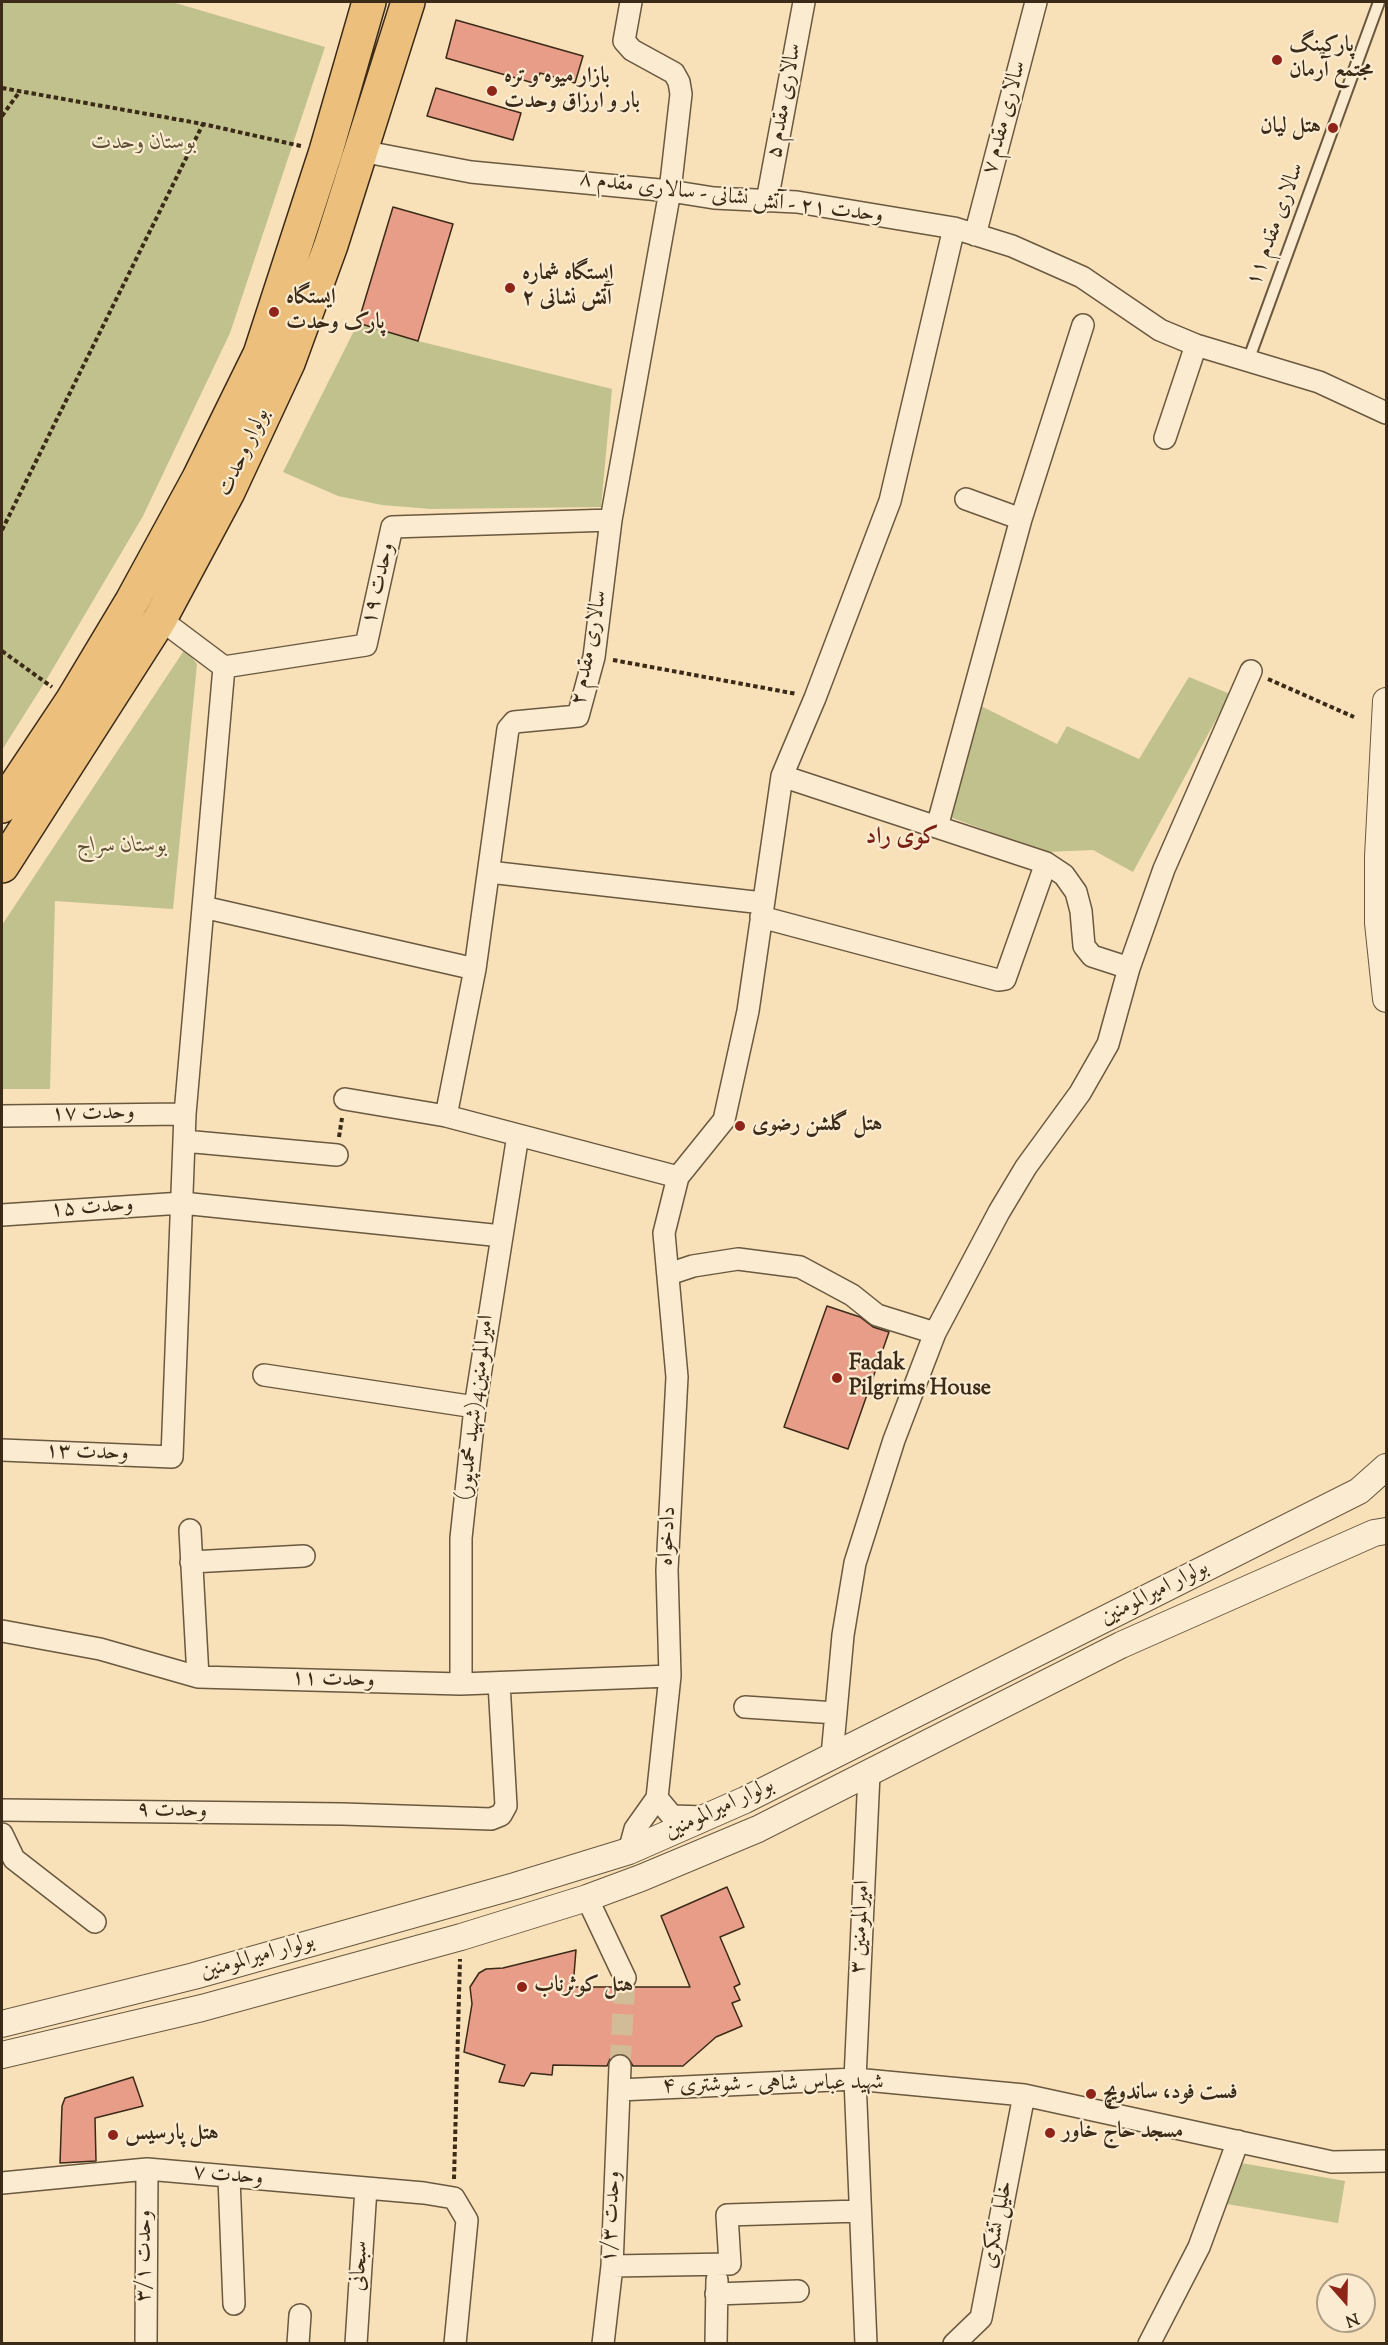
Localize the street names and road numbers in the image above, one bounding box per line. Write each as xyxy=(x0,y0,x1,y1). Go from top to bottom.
street label: سالاری مقدم ۵ xyxy=(763,41,809,161)
street label: سالاری مقدم ۷ xyxy=(978,58,1034,178)
street label: سالاری مقدم ۱۱ xyxy=(1242,160,1312,290)
street label: وحدت ۲۱ - آتش نشانی - سالاری مقدم ۸ xyxy=(578,167,884,231)
street label: بولوار وحدت xyxy=(213,405,277,501)
street label: وحدت ۱۹ xyxy=(358,540,402,628)
street label: سالاری مقدم ۲ xyxy=(567,588,615,708)
street label: وحدت ۱۷ xyxy=(51,1101,135,1129)
street label: وحدت ۱۵ xyxy=(50,1193,134,1225)
street label: امیرالمومنین4(شهید محمدپور) xyxy=(453,1314,501,1502)
street label: وحدت ۱۳ xyxy=(45,1439,129,1469)
street label: دادخواه xyxy=(654,1506,684,1566)
street label: بولوار امیرالمومنین xyxy=(1097,1556,1213,1632)
street label: وحدت ۱۱ xyxy=(291,1666,375,1696)
street label: بولوار امیرالمومنین xyxy=(661,1773,779,1847)
street label: وحدت ۹ xyxy=(137,1798,207,1826)
street label: امیرالمومنین ۳ xyxy=(846,1879,878,1975)
street label: بولوار امیرالمومنین xyxy=(198,1929,318,1987)
street label: شهید عباس شاهی - شوشتری ۴ xyxy=(662,2071,884,2101)
street label: وحدت ۷ xyxy=(192,2161,264,2193)
street label: وحدت ۱/۳ xyxy=(597,2170,629,2264)
street label: خلیل تشکری xyxy=(978,2179,1020,2271)
street label: وحدت ۳/۱ xyxy=(132,2210,160,2302)
street label: سبحانی xyxy=(346,2240,376,2292)

